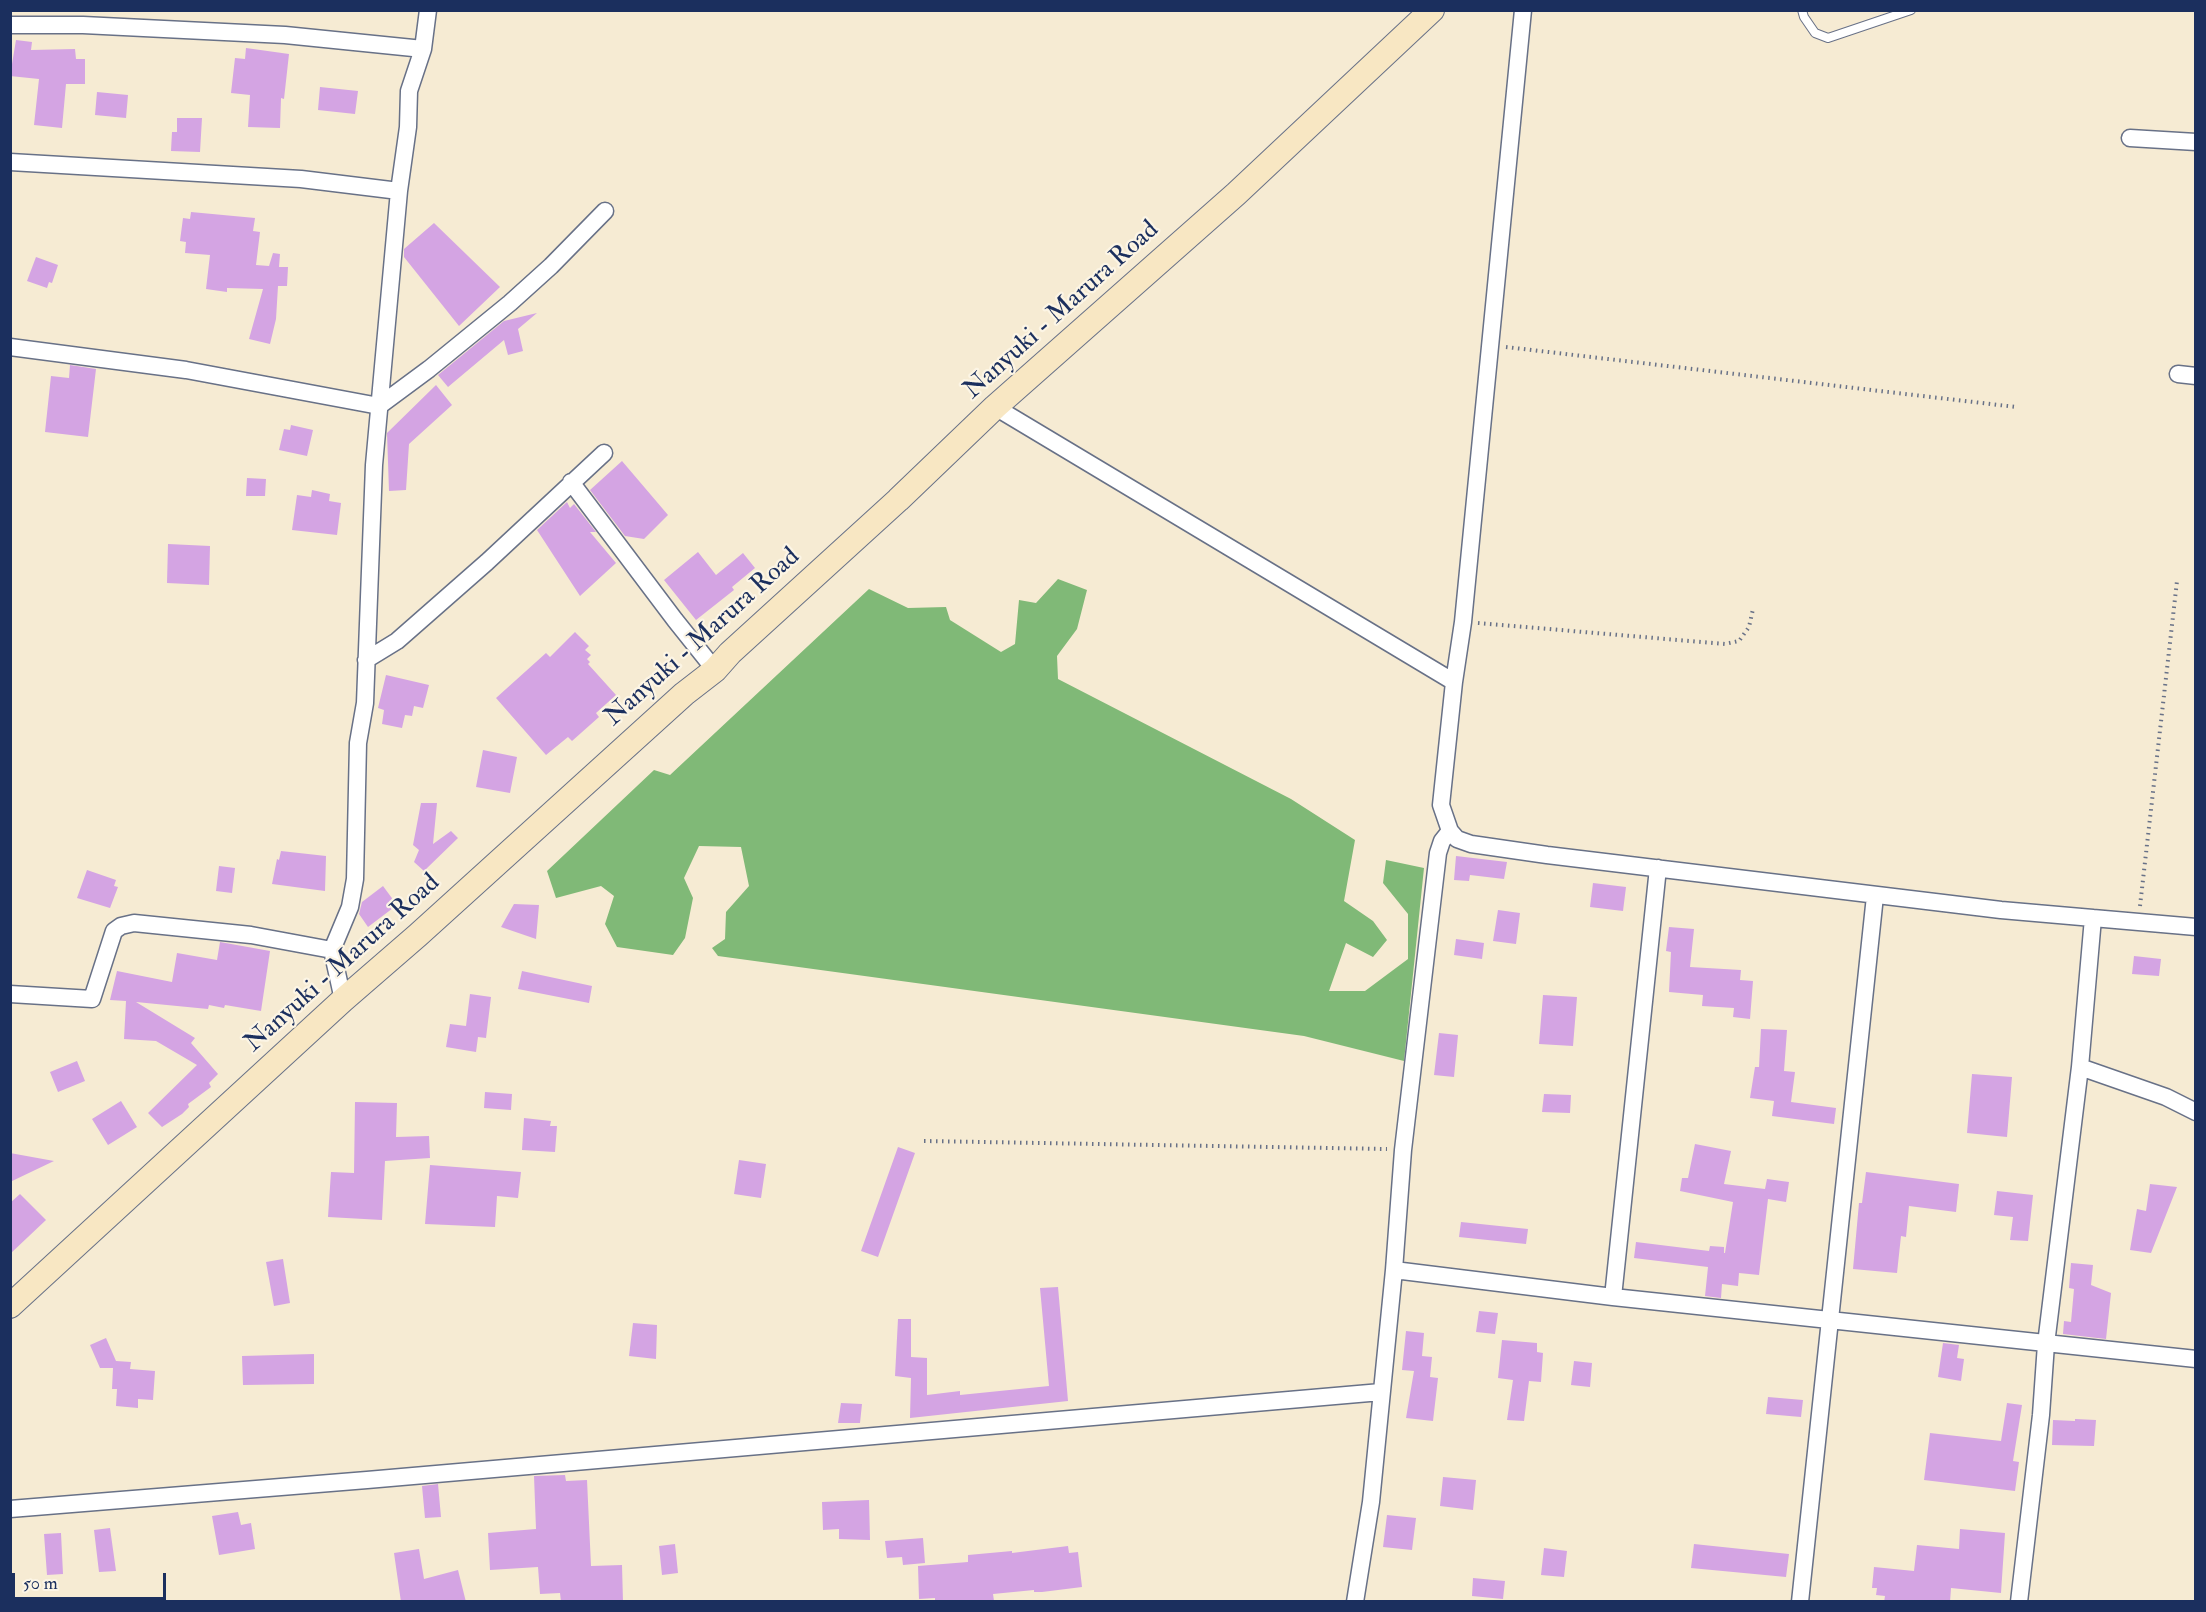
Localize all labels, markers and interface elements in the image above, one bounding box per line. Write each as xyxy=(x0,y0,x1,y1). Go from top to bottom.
street label: Nanyuki - Marura Road xyxy=(958,215,1166,407)
street label: Nanyuki - Marura Road xyxy=(599,542,807,734)
street label: Nanyuki - Marura Road xyxy=(239,868,447,1060)
scale bar xyxy=(15,1561,170,1599)
text: 50 m xyxy=(23,1572,58,1595)

